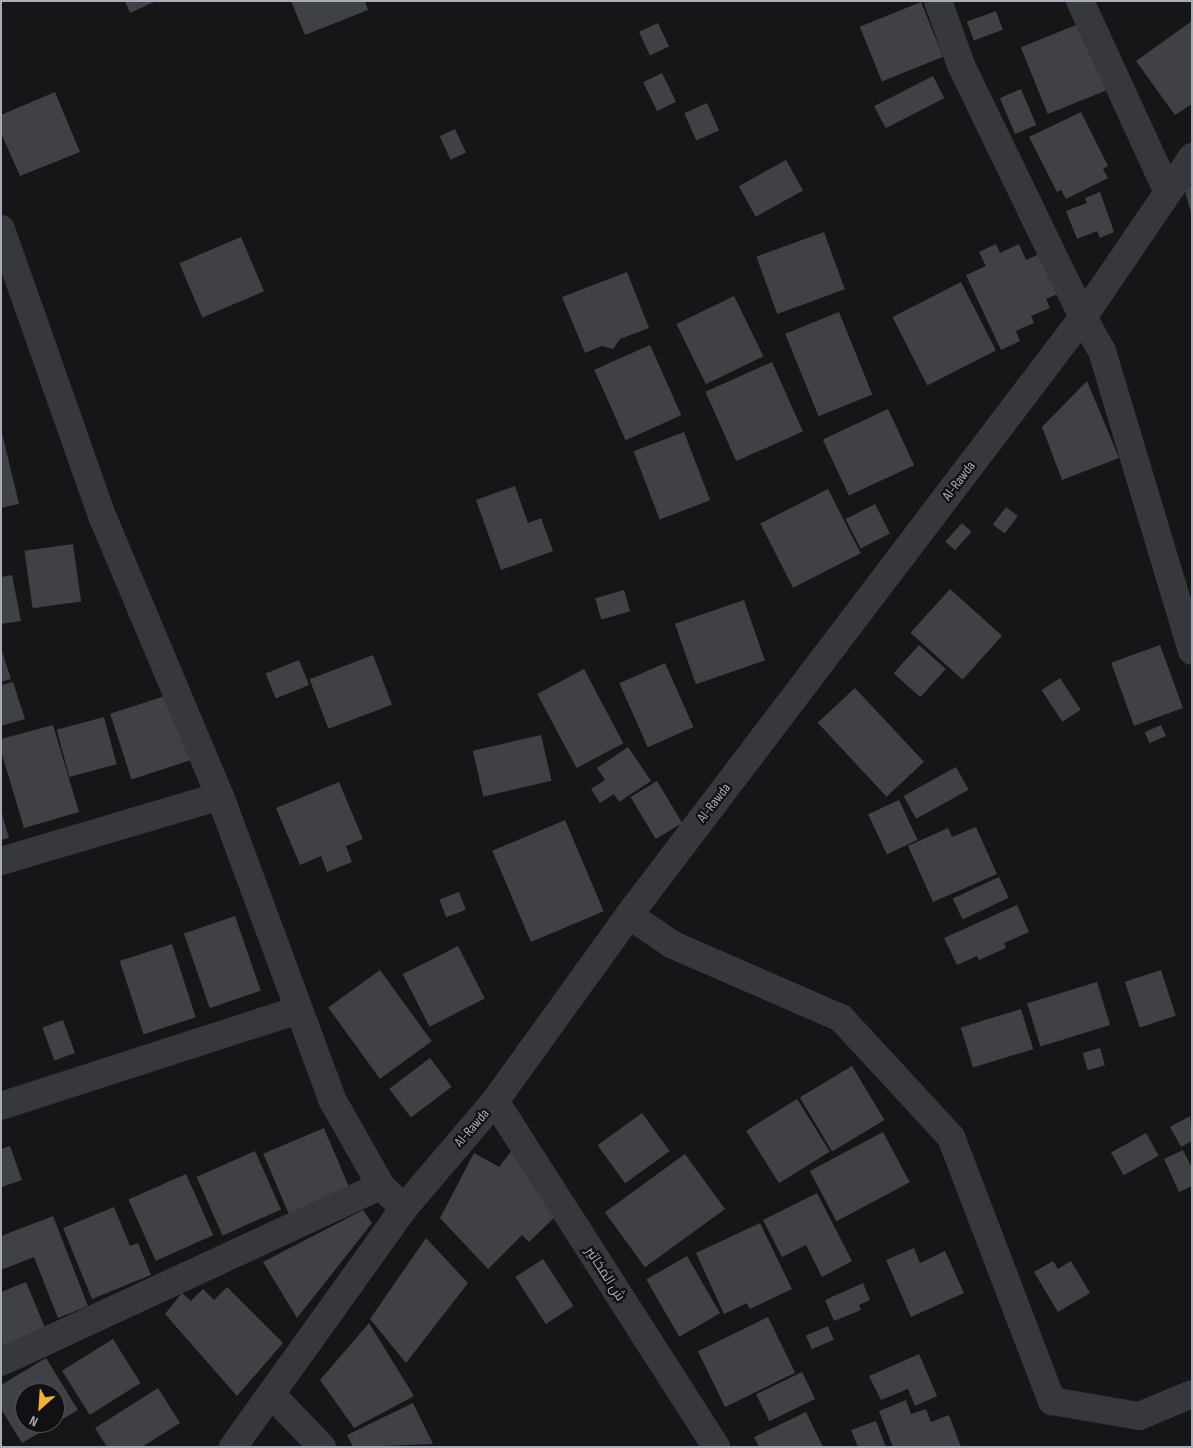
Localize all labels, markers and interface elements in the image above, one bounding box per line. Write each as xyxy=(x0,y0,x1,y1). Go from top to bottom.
street label: Al-Rawda xyxy=(939,458,979,504)
street label: Al-Rawda xyxy=(694,780,734,826)
street label: Al-Rawda xyxy=(451,1106,493,1150)
street label: ش المخاتير xyxy=(581,1244,629,1304)
north arrow xyxy=(15,1383,65,1433)
text: N xyxy=(27,1412,41,1430)

